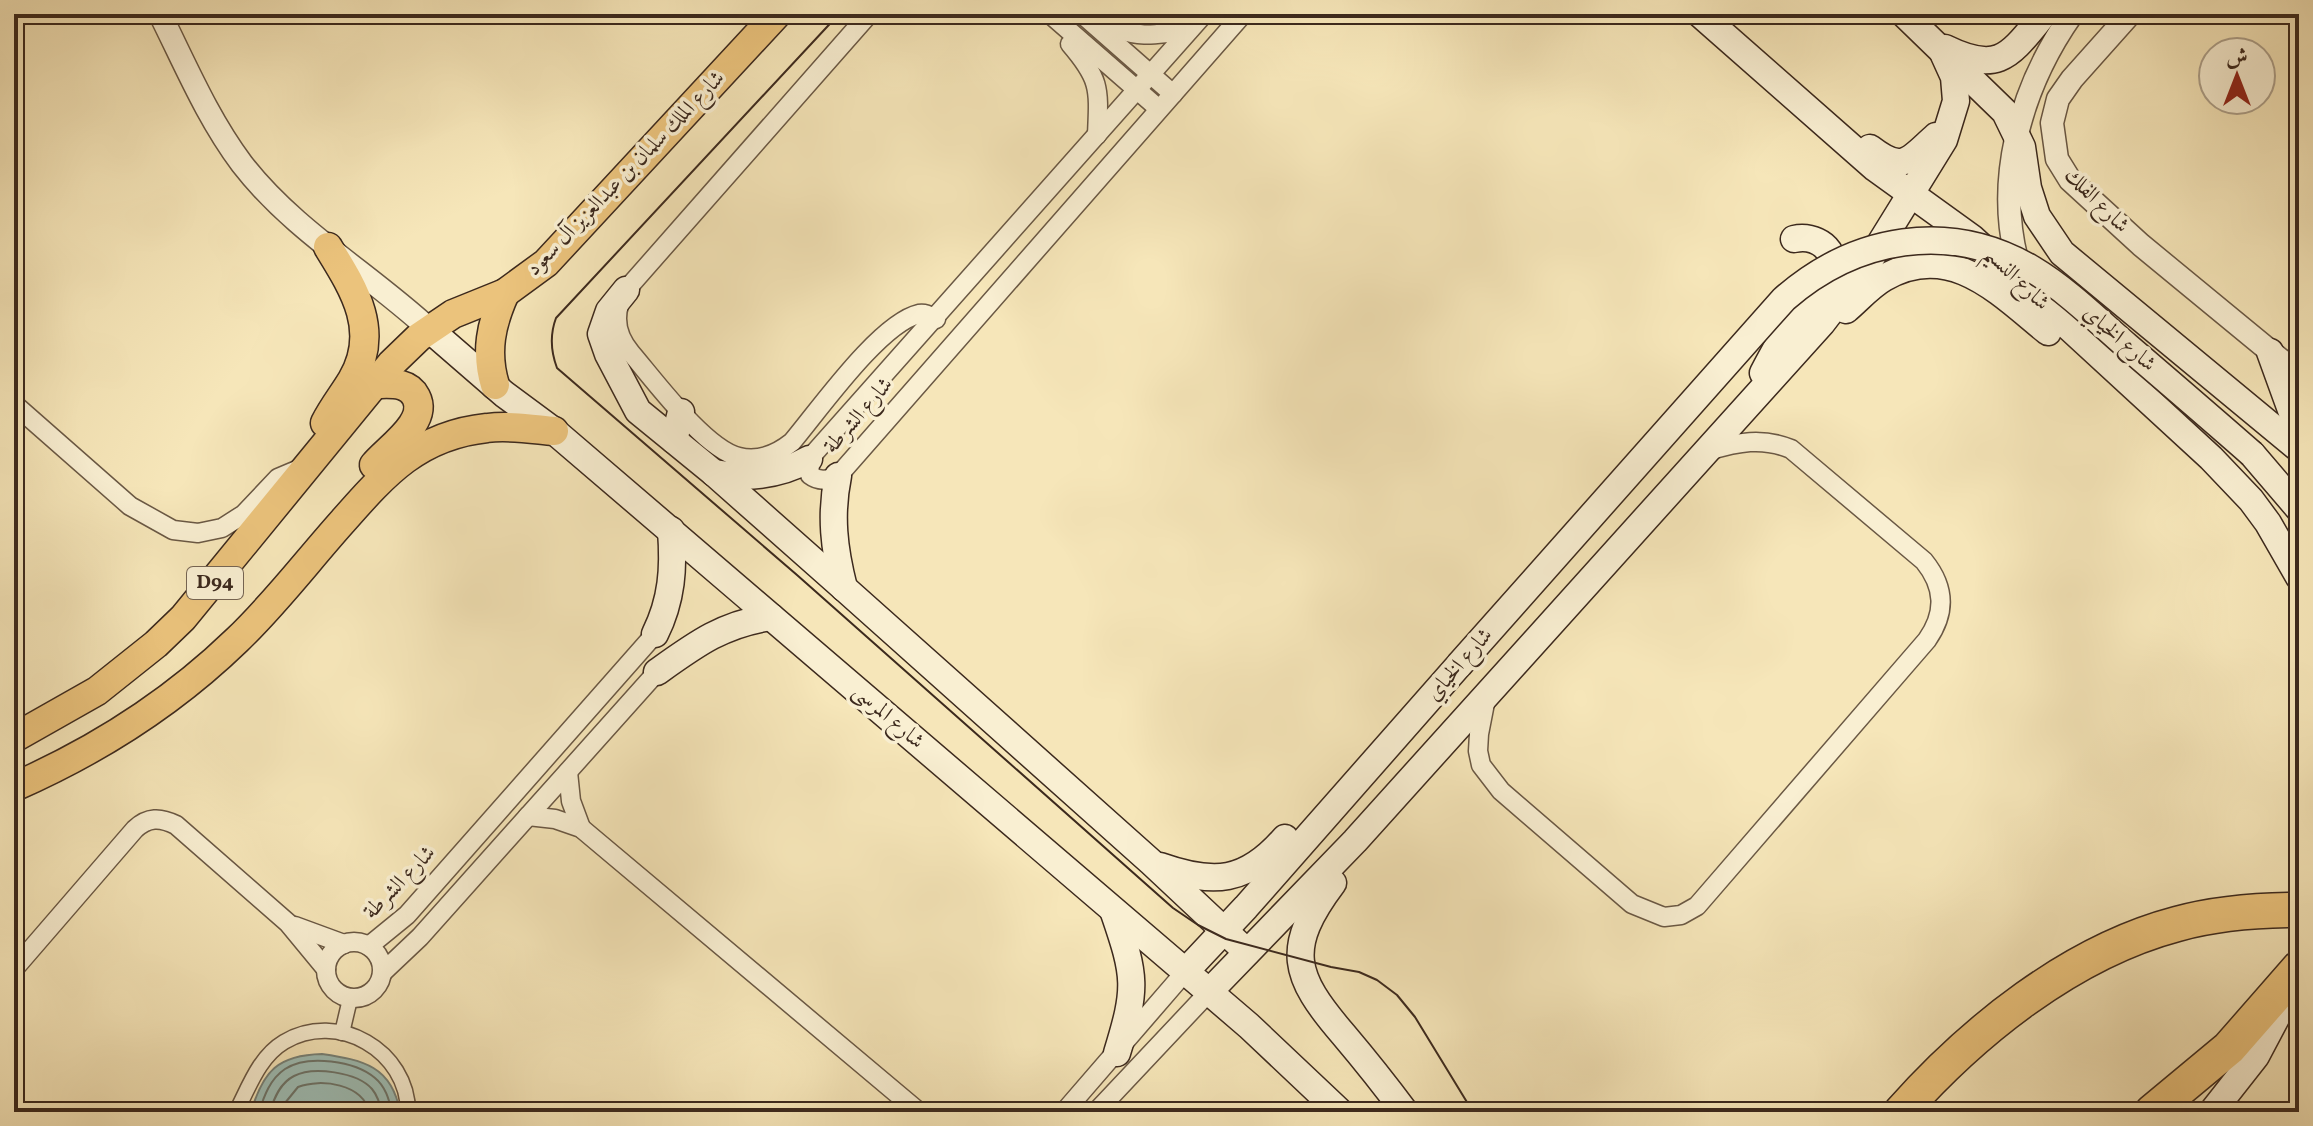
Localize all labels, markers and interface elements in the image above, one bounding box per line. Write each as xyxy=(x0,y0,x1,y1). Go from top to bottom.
north arrow xyxy=(2197,36,2277,116)
text: ش xyxy=(2226,43,2248,74)
street label: شارع الملك سلمان بن عبدالعزيز آل سعود xyxy=(519,64,733,284)
street label: شارع الفلك xyxy=(2055,161,2136,242)
street label: شارع النسيم xyxy=(1973,240,2056,321)
street label: شارع الخياي xyxy=(2075,298,2163,380)
street label: شارع الشرطة xyxy=(817,371,902,462)
road number: D94 xyxy=(187,567,243,599)
street label: شارع الخياي xyxy=(1419,621,1501,709)
street label: شارع المرسى xyxy=(845,677,931,758)
street label: شارع الشرطة xyxy=(357,839,444,928)

